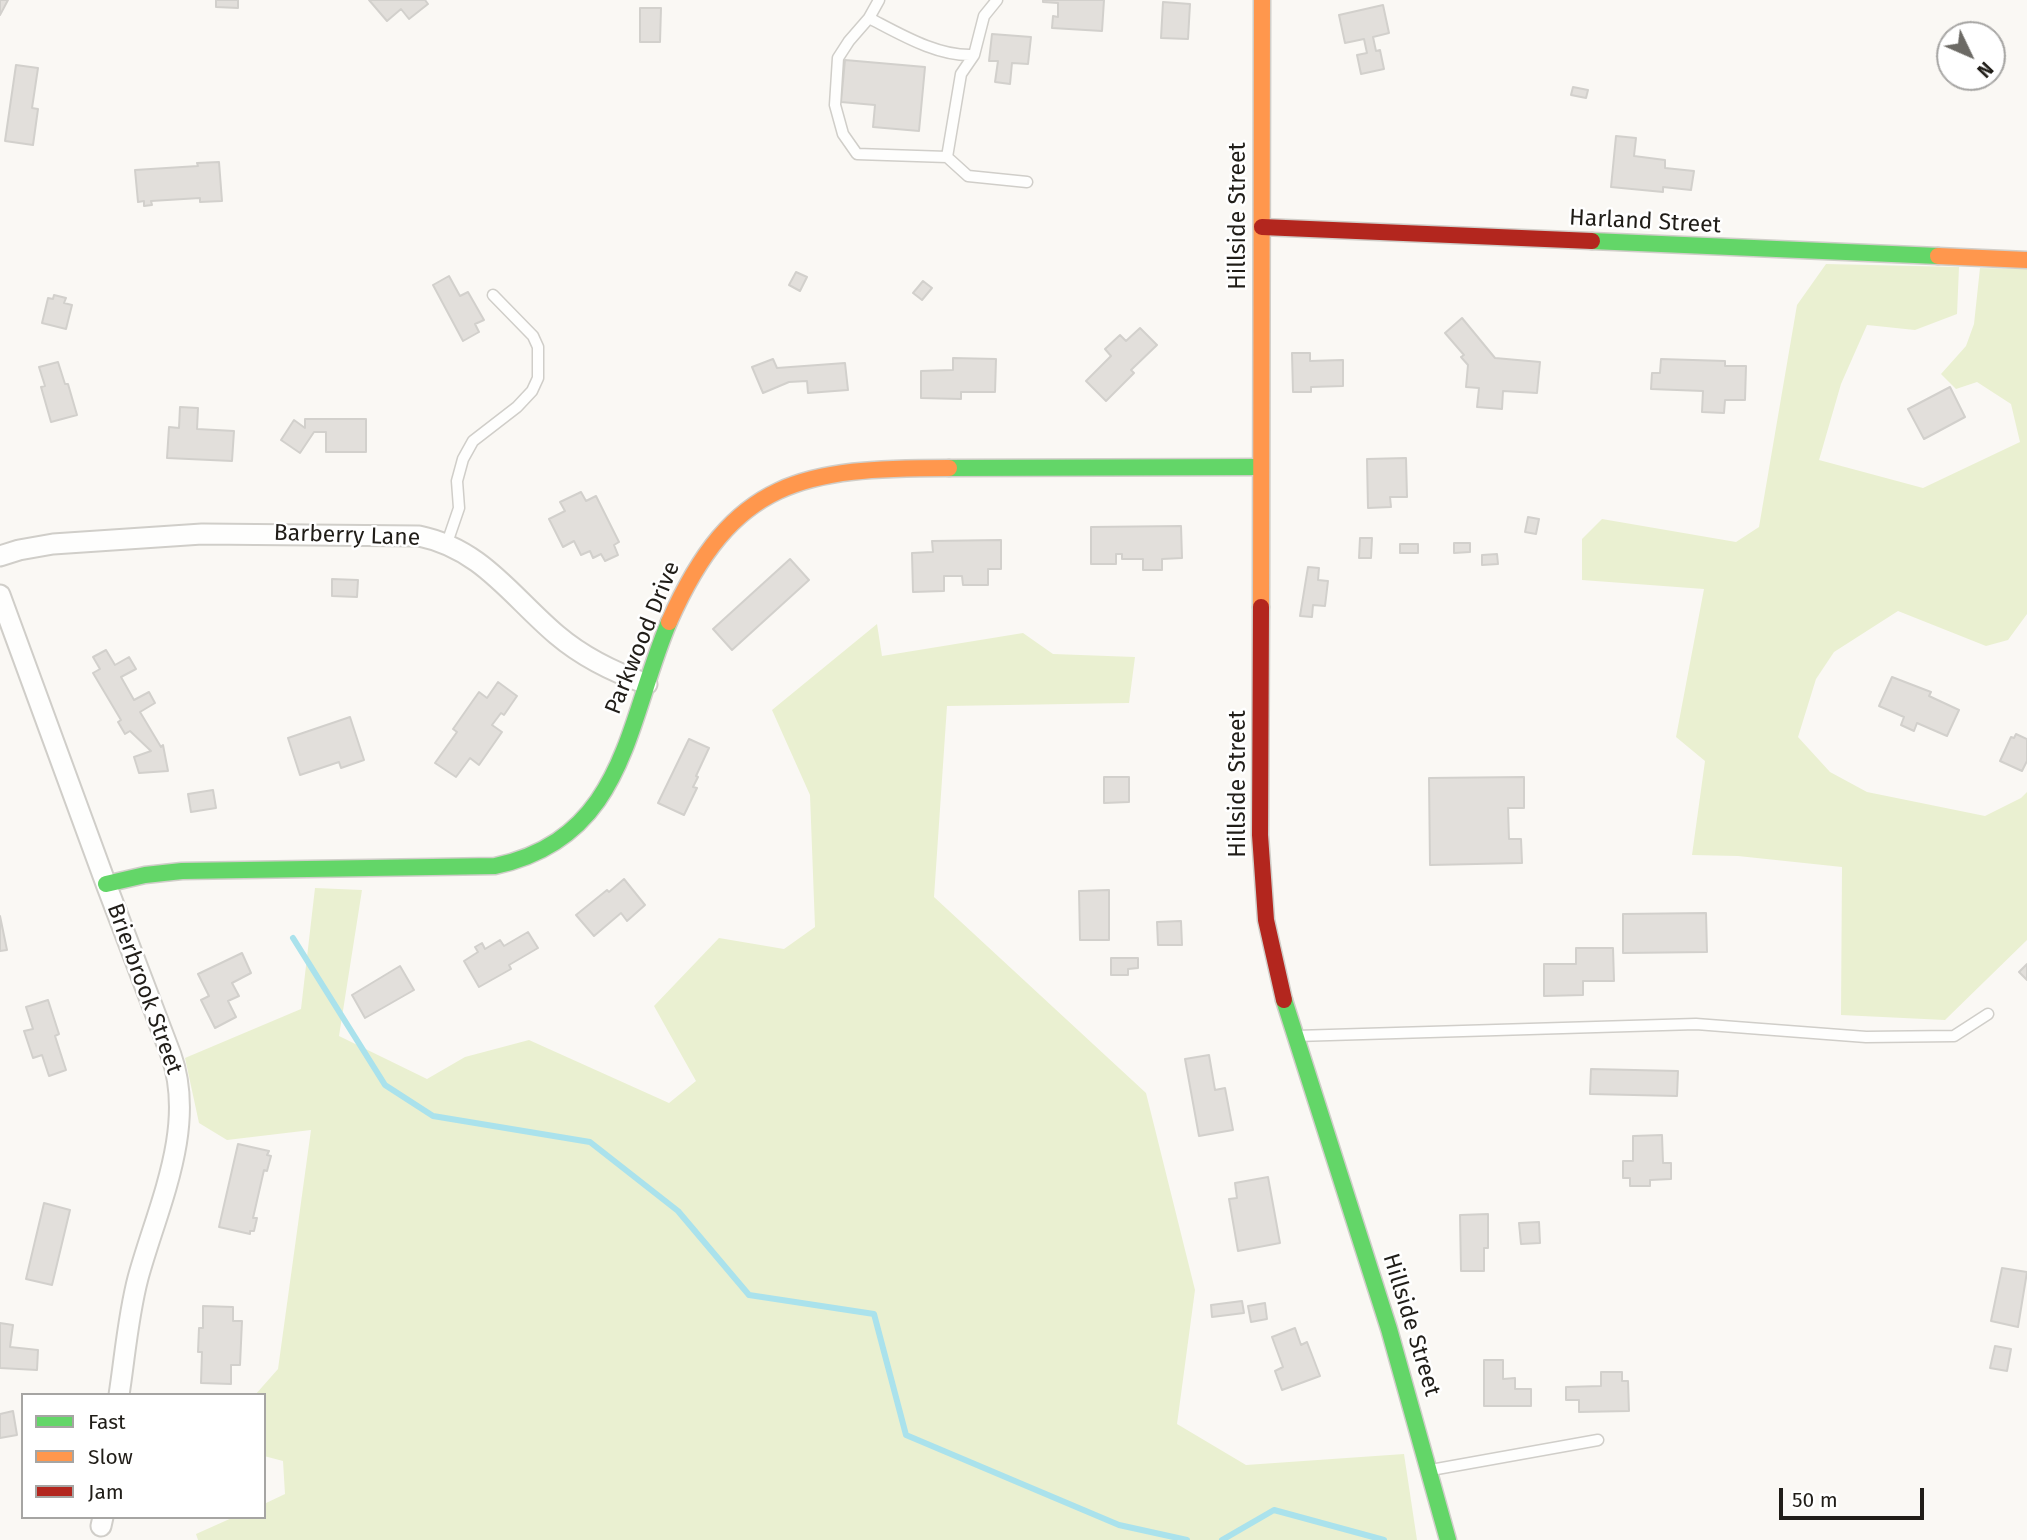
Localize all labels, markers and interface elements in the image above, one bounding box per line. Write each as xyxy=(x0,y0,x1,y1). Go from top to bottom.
north arrow xyxy=(1936,21,2006,91)
text: N xyxy=(1972,57,1998,82)
street label: Hillside Street xyxy=(1225,142,1253,290)
street label: Harland Street xyxy=(1568,204,1722,240)
street label: Barberry Lane xyxy=(273,520,421,552)
street label: Parkwood Drive xyxy=(600,558,686,718)
street label: Hillside Street xyxy=(1225,710,1253,858)
street label: Brierbrook Street xyxy=(100,900,188,1078)
street label: Hillside Street xyxy=(1376,1250,1446,1400)
legend xyxy=(21,1393,266,1519)
text: Fast xyxy=(88,1409,126,1435)
text: Slow xyxy=(88,1444,133,1470)
scale bar xyxy=(1782,1474,1927,1518)
text: Jam xyxy=(88,1479,124,1505)
text: 50 m xyxy=(1792,1487,1838,1513)

